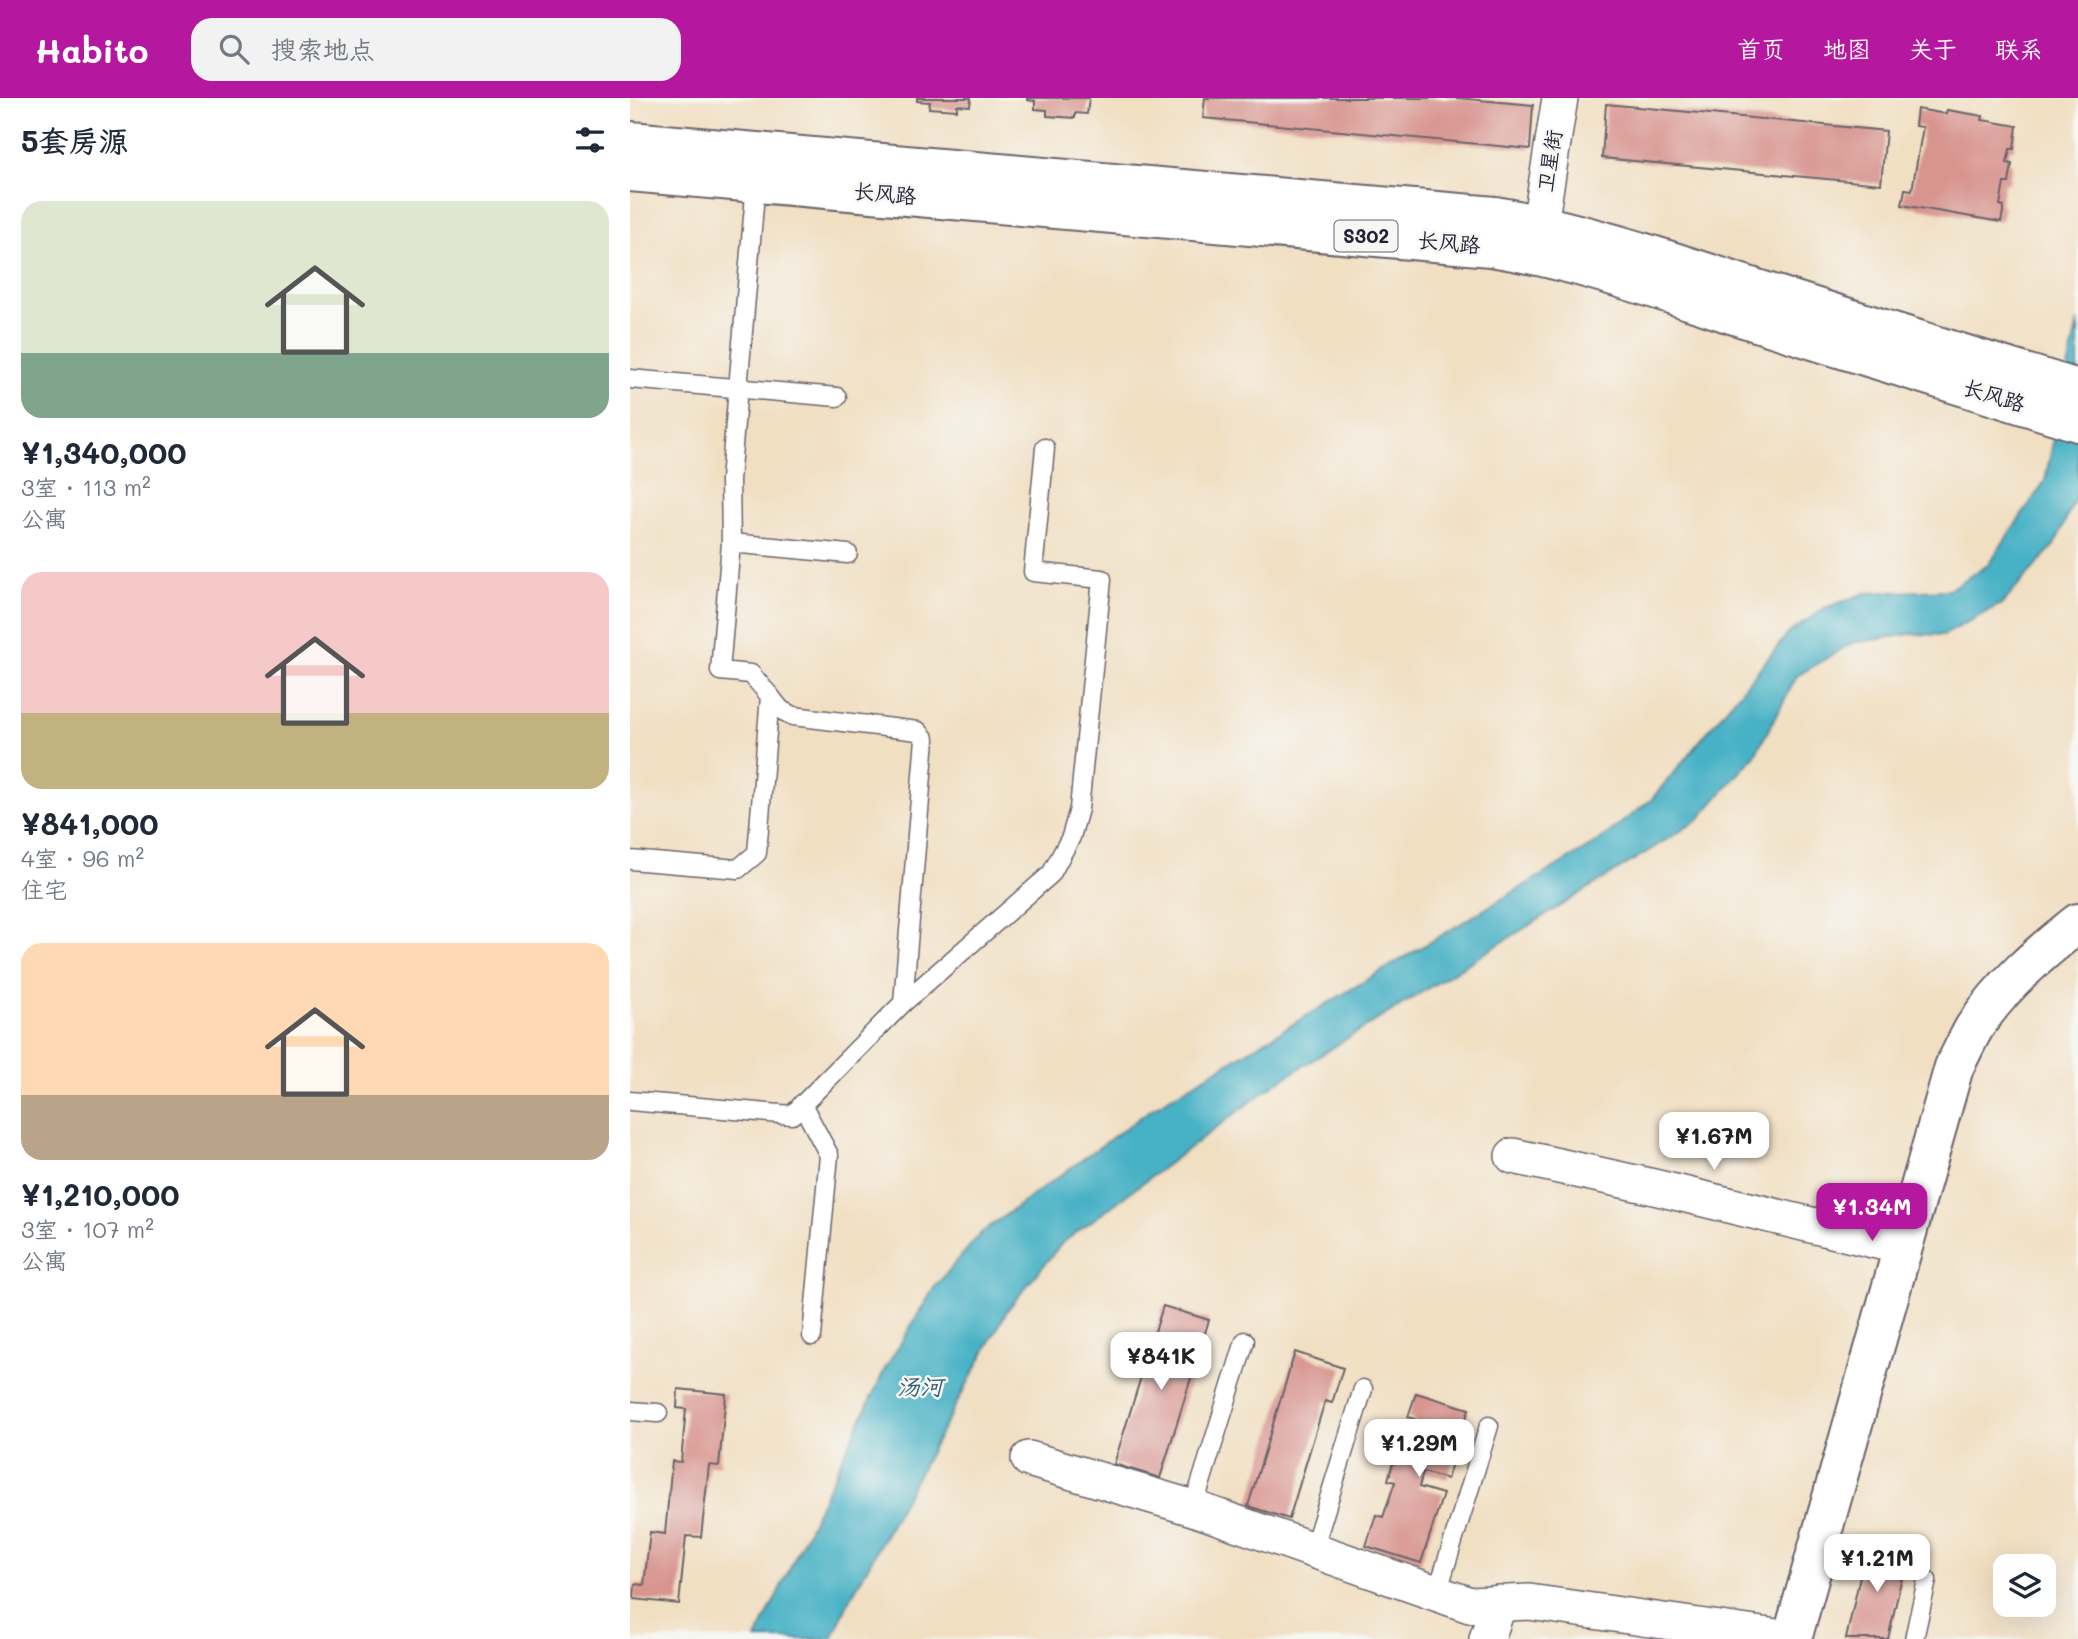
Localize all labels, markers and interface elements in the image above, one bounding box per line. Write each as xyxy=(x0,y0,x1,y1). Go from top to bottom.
search box xyxy=(191,18,681,81)
text: Habito xyxy=(35,28,149,71)
icon: search xyxy=(215,30,253,68)
text: 搜索地点 xyxy=(271,32,375,66)
text: 首页 xyxy=(1737,33,1785,64)
text: 地图 xyxy=(1823,33,1871,64)
text: 关于 xyxy=(1909,33,1957,64)
text: 联系 xyxy=(1995,33,2043,64)
text: 5套房源 xyxy=(21,120,129,160)
icon: filters xyxy=(571,121,609,159)
street label: 卫星街 xyxy=(1530,128,1567,194)
street label: 长风路 xyxy=(853,176,918,209)
road number: S302 xyxy=(1334,220,1398,252)
street label: 长风路 xyxy=(1417,225,1482,258)
icon: home xyxy=(252,247,378,373)
street label: 长风路 xyxy=(1960,372,2029,417)
text: ¥1,340,000 xyxy=(21,432,187,472)
text: 3室 · 113 m² xyxy=(21,472,151,502)
text: 公寓 xyxy=(21,503,67,533)
icon: home xyxy=(252,618,378,744)
text: ¥841,000 xyxy=(21,803,159,843)
text: 4室 · 96 m² xyxy=(21,843,144,873)
text: 住宅 xyxy=(21,874,67,904)
icon: home xyxy=(252,989,378,1115)
pin: ¥1.67M xyxy=(1657,1112,1771,1172)
text: ¥1.67M xyxy=(1675,1120,1753,1150)
text: ¥1,210,000 xyxy=(21,1174,180,1214)
pin: ¥1.34M xyxy=(1815,1184,1929,1243)
text: ¥1.34M xyxy=(1832,1191,1912,1221)
text: 3室 · 107 m² xyxy=(21,1214,154,1244)
text: 公寓 xyxy=(21,1245,67,1275)
pin: ¥841K xyxy=(1112,1332,1210,1392)
text: ¥841K xyxy=(1126,1340,1196,1370)
water label: 汤河 xyxy=(897,1371,947,1401)
pin: ¥1.29M xyxy=(1362,1420,1476,1479)
text: ¥1.29M xyxy=(1380,1427,1458,1457)
pin: ¥1.21M xyxy=(1820,1534,1934,1594)
text: ¥1.21M xyxy=(1840,1542,1914,1572)
map controls xyxy=(1993,1554,2056,1617)
button: layers xyxy=(1993,1554,2056,1617)

